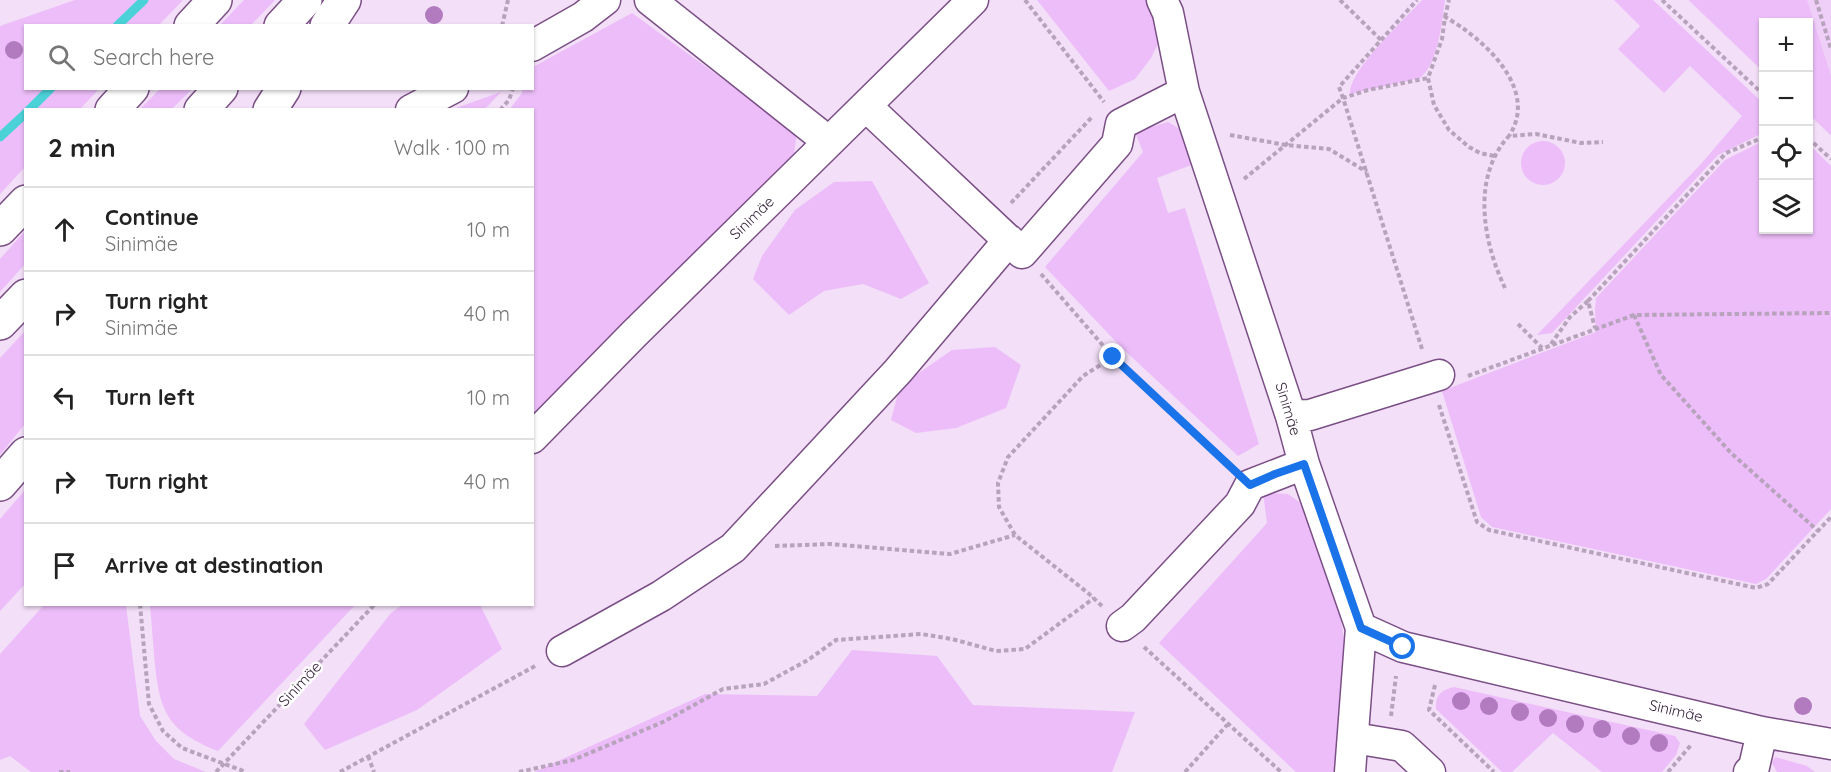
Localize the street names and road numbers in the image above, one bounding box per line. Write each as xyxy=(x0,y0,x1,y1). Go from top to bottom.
street label: Sinimäe xyxy=(725,192,778,243)
street label: Sinimäe xyxy=(1271,380,1306,438)
street label: Sinimäe xyxy=(274,657,325,710)
street label: Sinimäe xyxy=(1647,695,1705,726)

